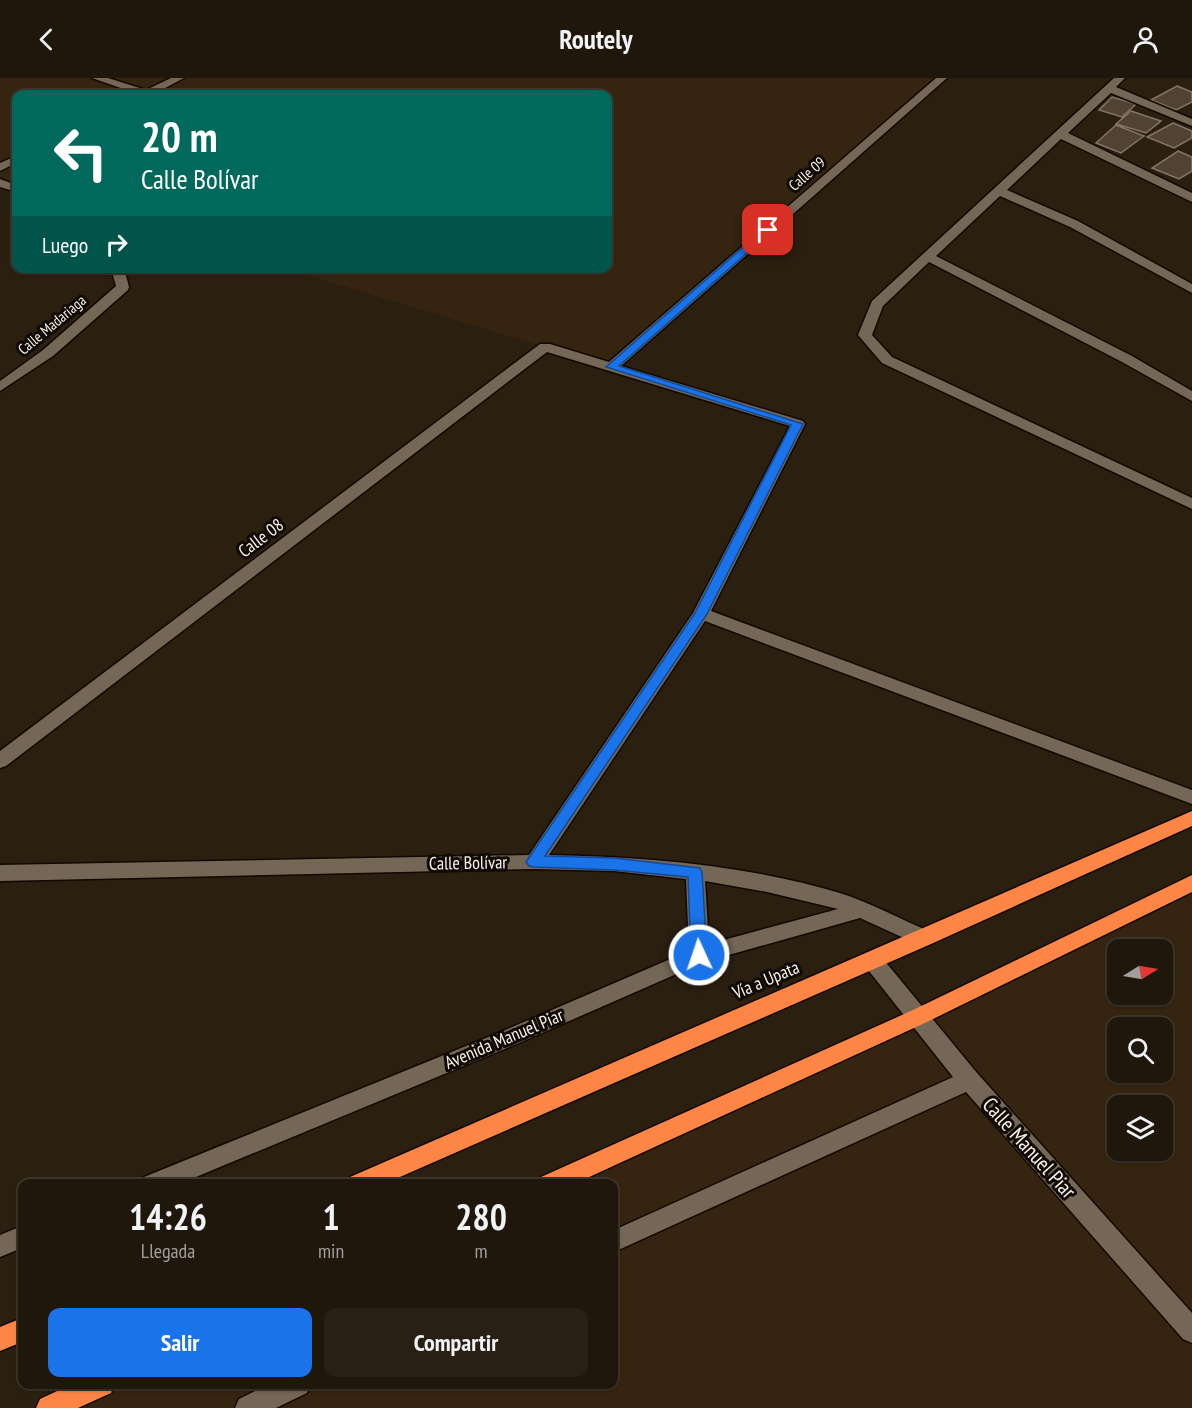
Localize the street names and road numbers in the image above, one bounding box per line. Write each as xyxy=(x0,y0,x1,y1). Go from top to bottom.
street label: Calle 09 xyxy=(784,152,829,195)
street label: Calle Madariaga xyxy=(14,291,90,359)
street label: Calle 08 xyxy=(233,513,288,562)
street label: Calle Bolívar xyxy=(429,850,507,875)
street label: Vía a Upata xyxy=(728,955,803,1004)
street label: Avenida Manuel Piar xyxy=(441,1003,567,1074)
street label: Calle Manuel Piar xyxy=(977,1091,1082,1204)

